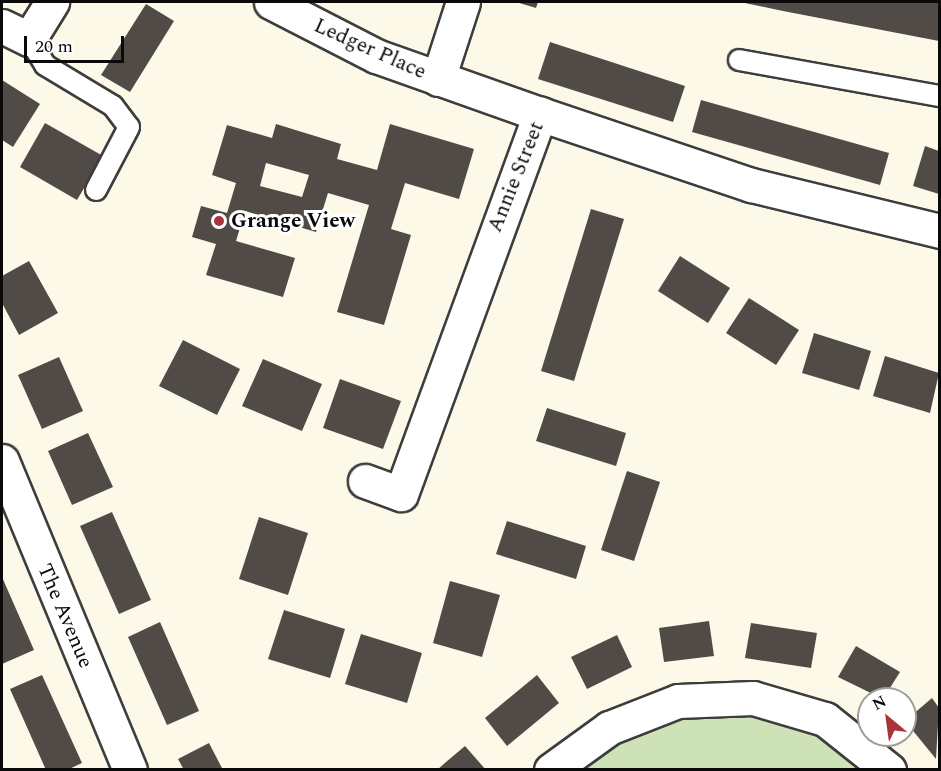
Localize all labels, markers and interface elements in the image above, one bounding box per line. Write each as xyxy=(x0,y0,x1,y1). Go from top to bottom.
street label: Ledger Place xyxy=(310,13,430,85)
scale bar xyxy=(27,24,128,62)
text: 20 m xyxy=(35,33,73,60)
street label: Annie Street xyxy=(482,118,550,236)
place label: Grange View xyxy=(231,208,355,234)
marker: Grange View xyxy=(212,214,226,228)
street label: The Avenue xyxy=(32,560,98,672)
north arrow xyxy=(857,687,917,747)
text: N xyxy=(868,689,891,717)

